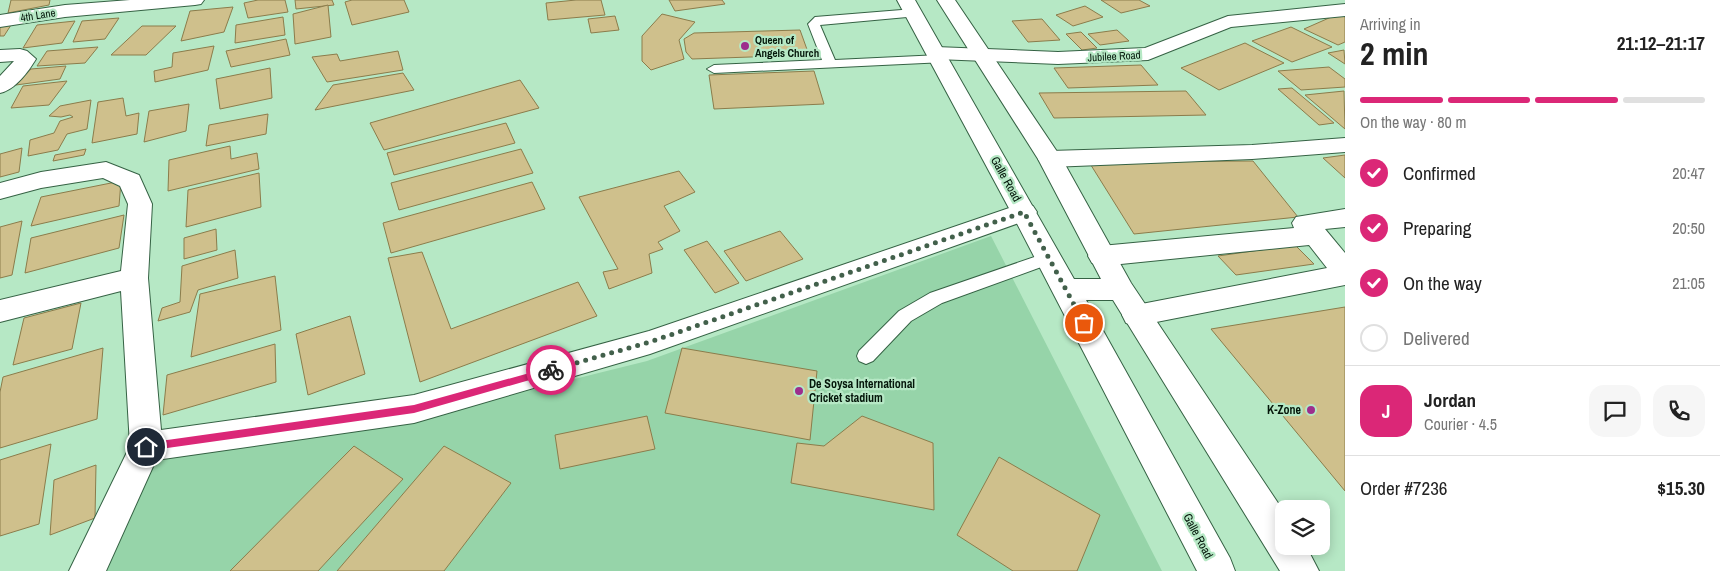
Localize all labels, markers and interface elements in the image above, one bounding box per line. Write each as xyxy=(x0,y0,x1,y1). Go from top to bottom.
street label: 4th Lane xyxy=(20,5,56,25)
text: Arriving in xyxy=(1360,13,1421,35)
text: 21:12–21:17 xyxy=(1617,30,1705,56)
text: 2 min xyxy=(1360,32,1429,75)
place label: Queen of Angels Church xyxy=(755,33,819,60)
marker: Queen of Angels Church xyxy=(739,40,751,52)
street label: Jubilee Road xyxy=(1087,48,1141,64)
text: On the way · 80 m xyxy=(1360,111,1466,133)
street label: Galle Road xyxy=(987,154,1025,204)
icon: check xyxy=(1360,159,1388,187)
text: Confirmed xyxy=(1403,160,1476,186)
text: 20:47 xyxy=(1672,162,1705,184)
icon: check xyxy=(1360,214,1388,242)
text: Preparing xyxy=(1403,215,1471,241)
text: 20:50 xyxy=(1672,217,1705,239)
icon: check xyxy=(1360,269,1388,297)
text: On the way xyxy=(1403,270,1482,296)
text: 21:05 xyxy=(1672,272,1705,294)
pin xyxy=(1063,302,1105,344)
icon: bag xyxy=(1070,309,1098,337)
text: Delivered xyxy=(1403,325,1470,351)
courier xyxy=(526,345,576,395)
icon: bike xyxy=(537,356,565,384)
place label: De Soysa International Cricket stadium xyxy=(809,376,915,406)
marker: De Soysa International Cricket stadium xyxy=(793,385,805,397)
button: chat xyxy=(1589,385,1641,437)
button: phone xyxy=(1653,385,1705,437)
text: Jordan xyxy=(1424,387,1476,413)
text: J xyxy=(1382,398,1390,424)
place label: K-Zone xyxy=(1267,402,1302,418)
marker: K-Zone xyxy=(1305,404,1317,416)
text: Courier · 4.5 xyxy=(1424,413,1497,435)
pin xyxy=(125,426,167,468)
icon: home xyxy=(132,433,160,461)
text: Order #7236 xyxy=(1360,475,1447,501)
text: $15.30 xyxy=(1657,475,1705,501)
map controls xyxy=(1275,500,1330,555)
button: layers xyxy=(1275,500,1330,555)
street label: Galle Road xyxy=(1179,511,1217,561)

